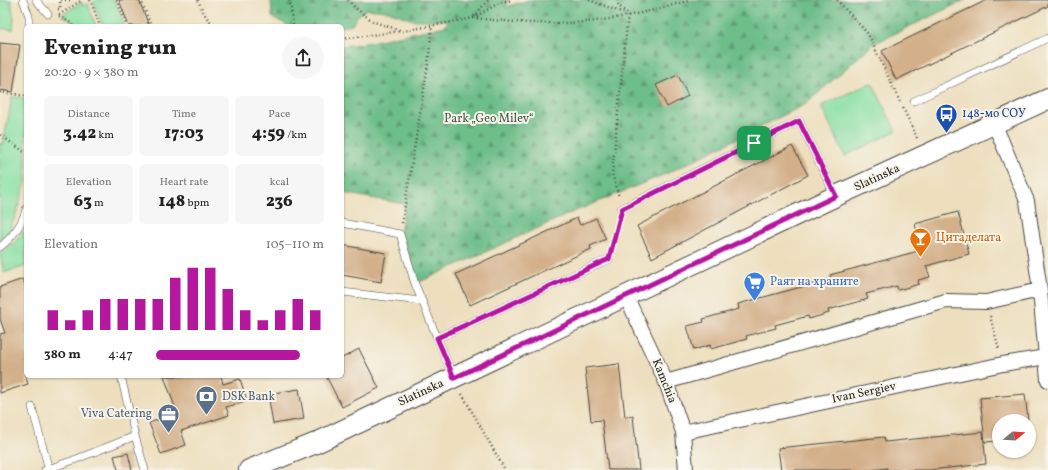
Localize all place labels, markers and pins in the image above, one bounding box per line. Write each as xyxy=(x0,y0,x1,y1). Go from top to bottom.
bus stop icon: 148-мо СОУ xyxy=(934,101,960,134)
place label: 148-мо СОУ xyxy=(962,106,1026,122)
pin xyxy=(737,126,771,160)
bar icon: Цитаделата xyxy=(907,225,933,258)
place label: Цитаделата xyxy=(936,230,1001,246)
supermarket icon: Раят на храните xyxy=(741,269,767,302)
place label: Раят на храните xyxy=(770,274,859,290)
bank icon: DSK Bank xyxy=(194,384,220,417)
place label: DSK Bank xyxy=(222,389,276,405)
office icon: Viva Catering xyxy=(155,401,181,434)
place label: Viva Catering xyxy=(81,406,152,422)

